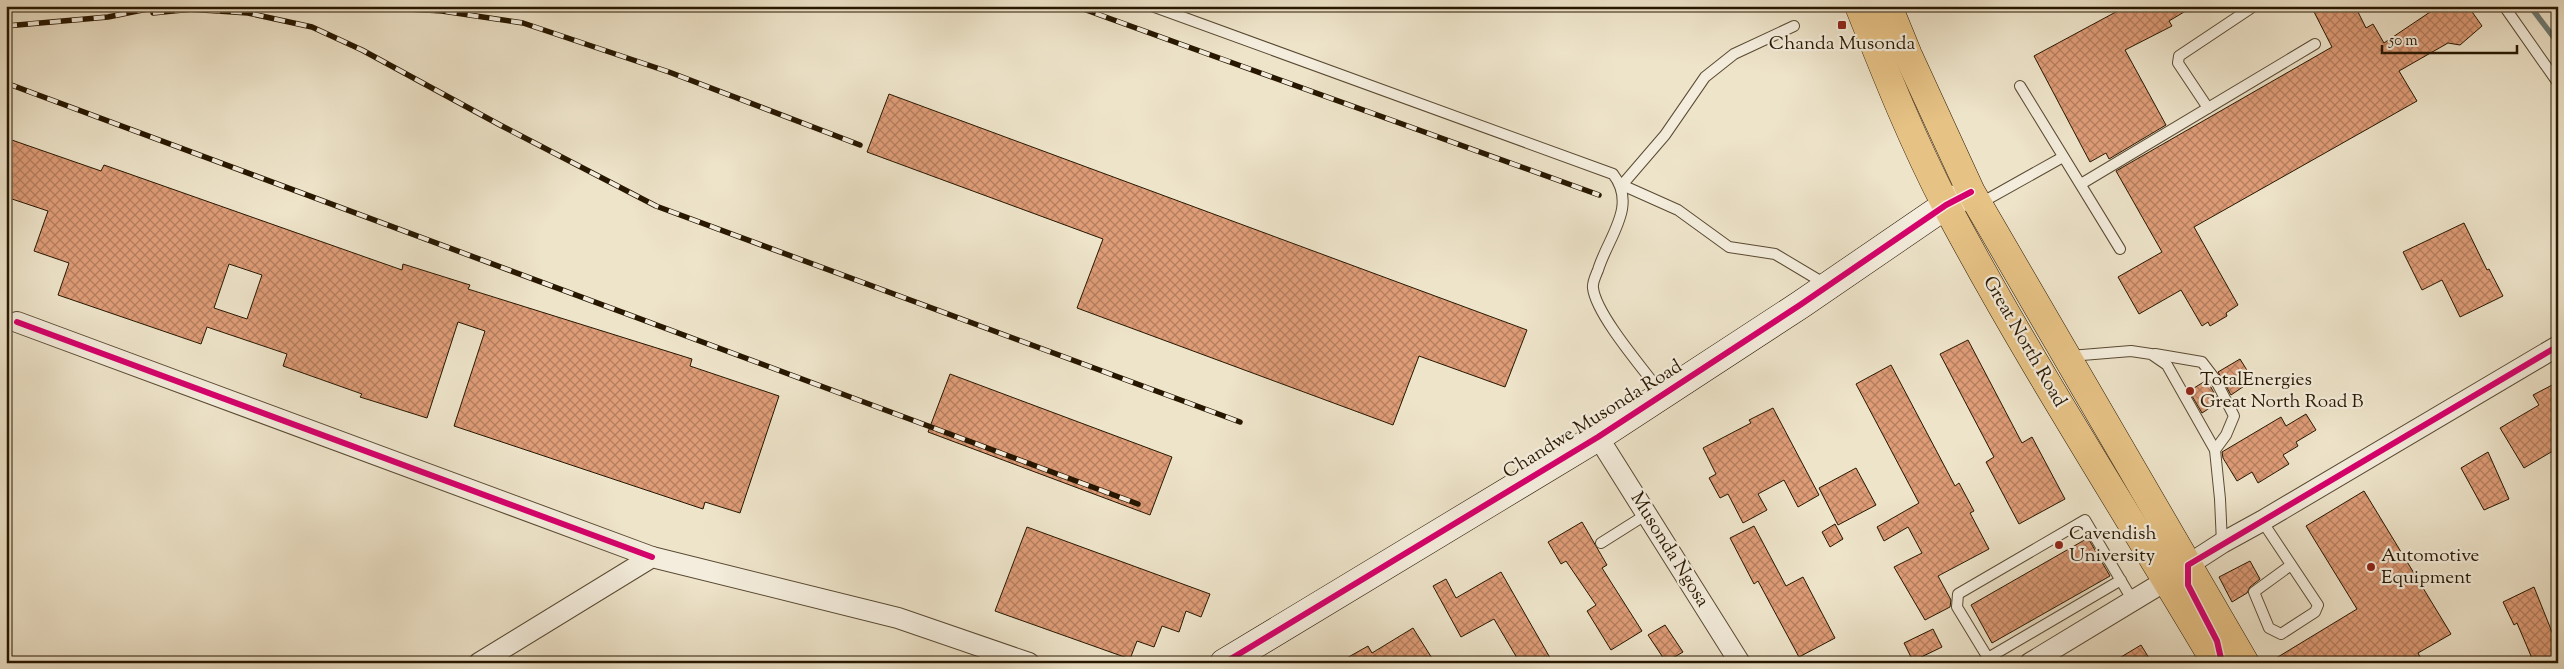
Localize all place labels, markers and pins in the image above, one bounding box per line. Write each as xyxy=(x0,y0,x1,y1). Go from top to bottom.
marker: Chanda Musonda xyxy=(1836,19,1848,31)
place label: Chanda Musonda xyxy=(1769,31,1915,58)
place label: TotalEnergies Great North Road B xyxy=(2200,367,2364,416)
marker: TotalEnergies Great North Road B xyxy=(2184,385,2196,397)
place label: Cavendish University xyxy=(2069,521,2157,570)
marker: Cavendish University xyxy=(2053,539,2065,551)
place label: Automotive Equipment xyxy=(2381,543,2480,592)
marker: Automotive Equipment xyxy=(2365,561,2377,573)

